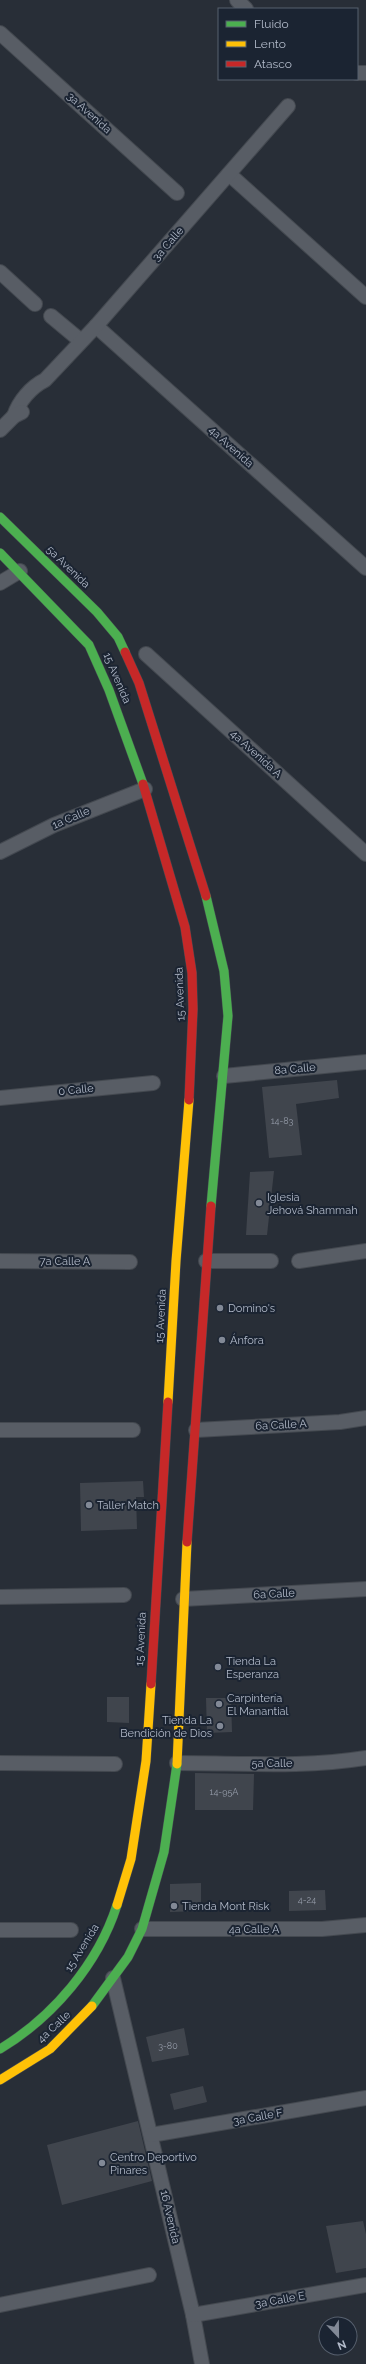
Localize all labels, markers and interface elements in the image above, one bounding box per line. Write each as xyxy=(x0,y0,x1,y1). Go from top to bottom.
legend xyxy=(218,8,358,80)
text: Fluido xyxy=(254,17,289,31)
text: Lento xyxy=(254,37,286,51)
text: Atasco xyxy=(254,57,292,71)
street label: 3a Avenida xyxy=(64,90,114,136)
street label: 3a Calle xyxy=(150,224,187,264)
street label: 4a Avenida xyxy=(206,424,256,470)
street label: 5a Avenida xyxy=(44,543,92,591)
street label: 15 Avenida xyxy=(100,651,134,705)
street label: 4a Avenida A xyxy=(227,727,285,781)
street label: 1a Calle xyxy=(50,804,92,832)
street label: 15 Avenida xyxy=(173,967,187,1021)
street label: 8a Calle xyxy=(274,1061,317,1077)
street label: 0 Calle xyxy=(58,1082,95,1098)
house number: 14-83 xyxy=(271,1116,294,1126)
place label: Iglesia Jehová Shammah xyxy=(267,1191,358,1217)
marker: Iglesia Jehová Shammah xyxy=(254,1198,264,1208)
street label: 7a Calle A xyxy=(40,1255,91,1268)
street label: 15 Avenida xyxy=(153,1289,169,1343)
place label: Domino's xyxy=(228,1302,275,1315)
marker: Domino's xyxy=(215,1303,225,1313)
place label: Ánfora xyxy=(230,1333,264,1347)
marker: Ánfora xyxy=(217,1335,227,1345)
street label: 6a Calle A xyxy=(255,1417,308,1433)
place label: Taller Match xyxy=(97,1499,159,1512)
marker: Taller Match xyxy=(84,1500,94,1510)
street label: 6a Calle xyxy=(253,1586,296,1602)
street label: 15 Avenida xyxy=(133,1612,149,1666)
place label: Tienda La Esperanza xyxy=(226,1655,279,1681)
marker: Tienda La Esperanza xyxy=(213,1662,223,1672)
place label: Carpintería El Manantial xyxy=(227,1692,289,1718)
marker: Carpintería El Manantial xyxy=(214,1699,224,1709)
place label: Tienda La Bendición de Dios xyxy=(120,1714,212,1740)
marker: Tienda La Bendición de Dios xyxy=(215,1721,225,1731)
street label: 5a Calle xyxy=(252,1757,293,1770)
house number: 14-95A xyxy=(210,1787,238,1797)
house number: 4-24 xyxy=(298,1895,316,1905)
place label: Tienda Mont Risk xyxy=(182,1900,269,1913)
marker: Tienda Mont Risk xyxy=(169,1901,179,1911)
street label: 15 Avenida xyxy=(62,1922,102,1974)
street label: 4a Calle A xyxy=(229,1923,280,1936)
street label: 4a Calle xyxy=(35,2008,74,2046)
house number: 3-80 xyxy=(158,2041,178,2051)
street label: 3a Calle F xyxy=(232,2106,284,2128)
place label: Centro Deportivo Pinares xyxy=(110,2151,197,2177)
marker: Centro Deportivo Pinares xyxy=(97,2158,107,2168)
street label: 16 Avenida xyxy=(158,2189,182,2245)
street label: 3a Calle E xyxy=(254,2289,306,2311)
north arrow xyxy=(318,2316,358,2356)
text: N xyxy=(335,2337,348,2352)

